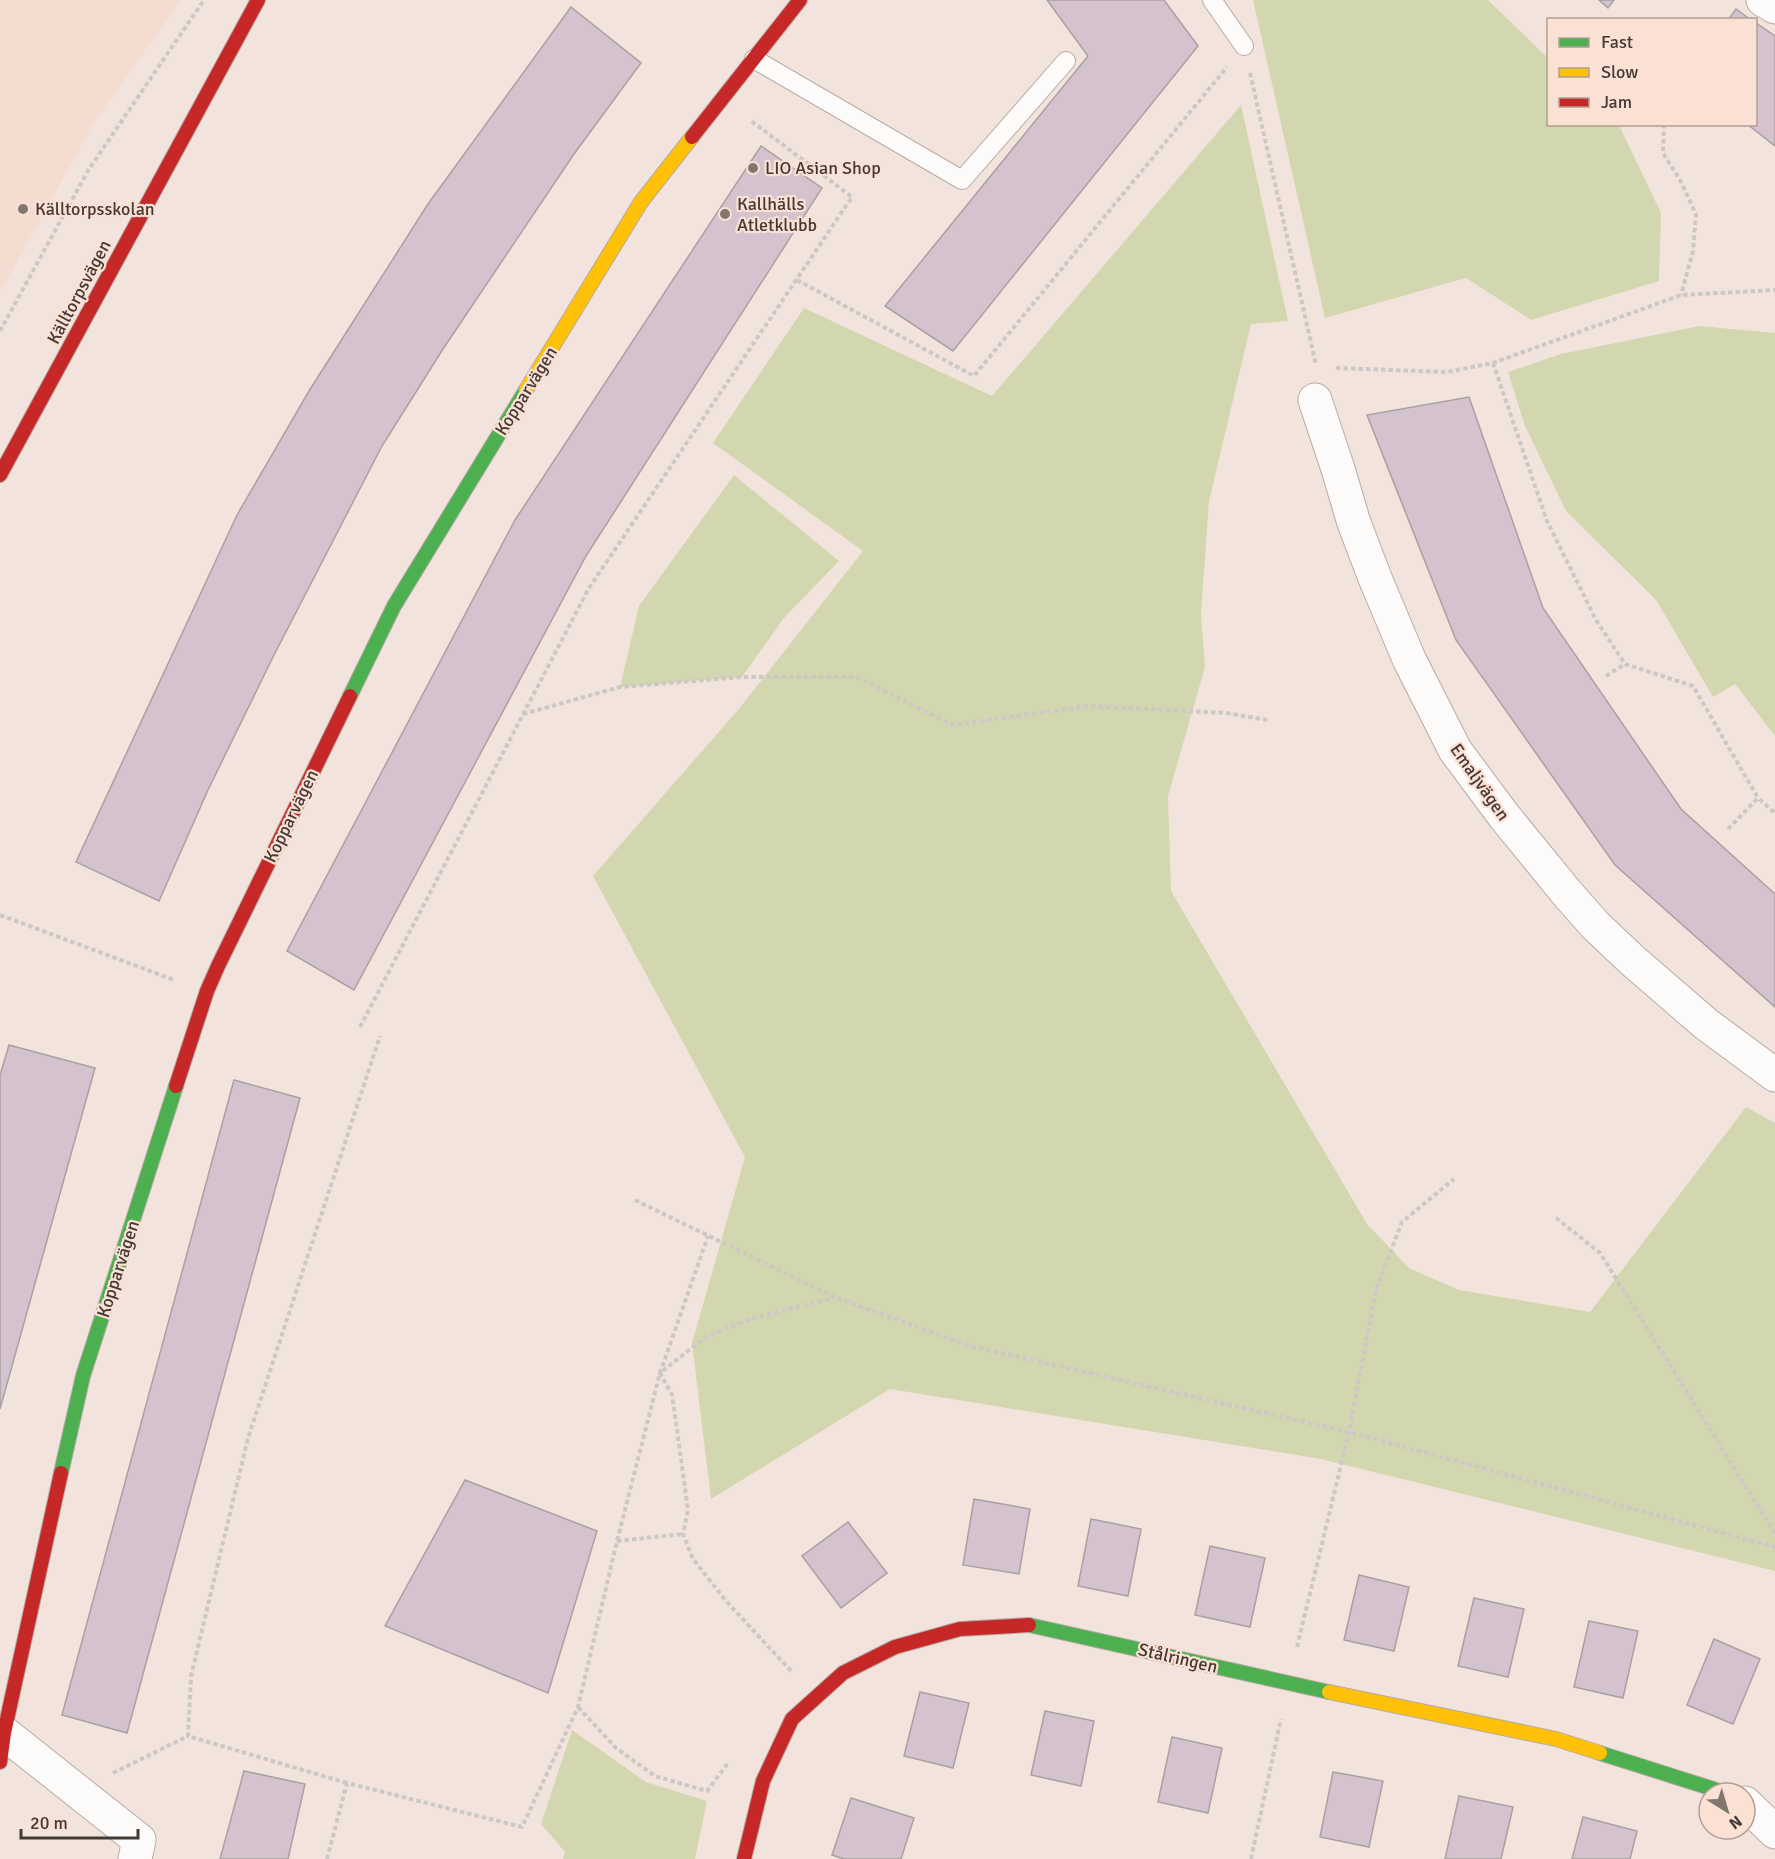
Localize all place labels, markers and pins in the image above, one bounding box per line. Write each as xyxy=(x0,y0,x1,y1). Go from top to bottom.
place label: LIO Asian Shop xyxy=(765,157,881,179)
marker: LIO Asian Shop xyxy=(746,161,760,175)
place label: Kallhälls Atletklubb xyxy=(737,193,817,236)
place label: Källtorpsskolan xyxy=(35,198,155,220)
marker: Källtorpsskolan xyxy=(16,202,30,216)
marker: Kallhälls Atletklubb xyxy=(718,207,732,221)

